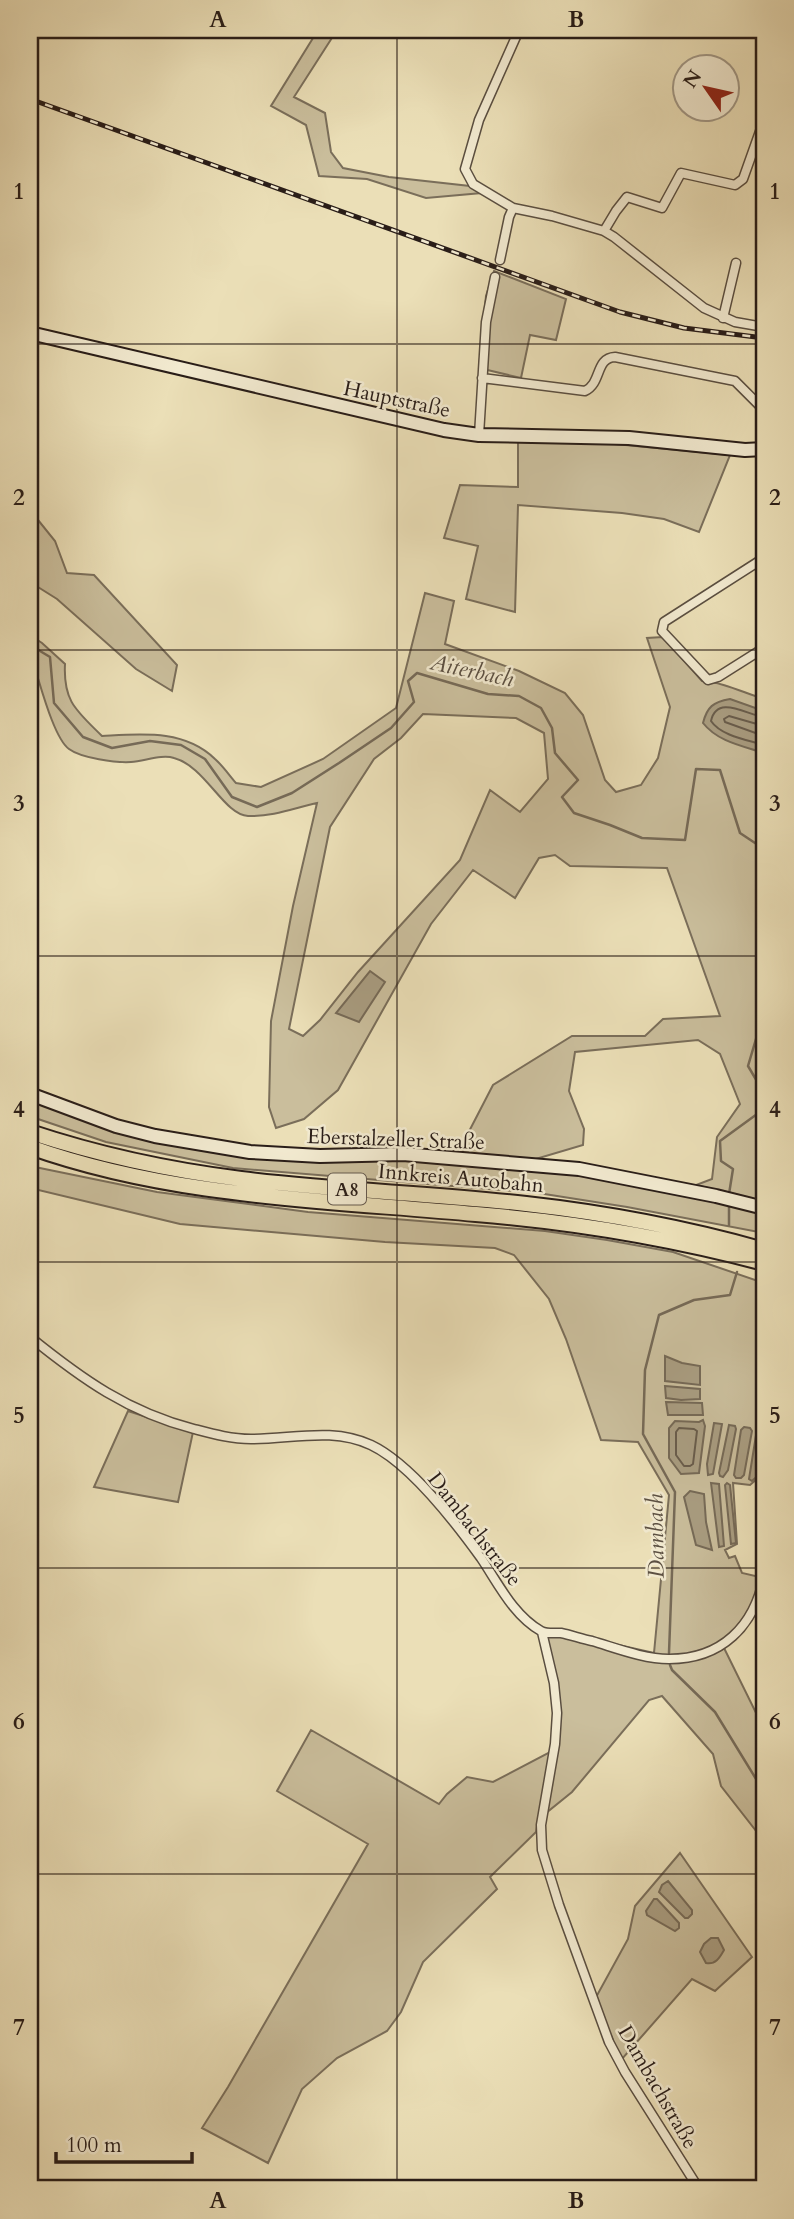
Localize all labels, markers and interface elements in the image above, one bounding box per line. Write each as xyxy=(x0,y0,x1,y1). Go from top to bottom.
text: A xyxy=(209,4,227,35)
text: B xyxy=(568,4,584,35)
north arrow xyxy=(672,52,742,122)
text: N xyxy=(677,65,708,93)
text: 1 xyxy=(13,176,25,207)
text: 1 xyxy=(769,176,781,207)
street label: Hauptstraße xyxy=(341,374,453,425)
text: 2 xyxy=(13,482,25,513)
text: 2 xyxy=(769,482,781,513)
water label: Aiterbach xyxy=(426,646,516,694)
text: 3 xyxy=(13,788,25,819)
text: 3 xyxy=(769,788,781,819)
text: 4 xyxy=(13,1094,25,1125)
text: 4 xyxy=(769,1094,781,1125)
street label: Eberstalzeller Straße xyxy=(307,1122,485,1157)
street label: Innkreis Autobahn xyxy=(377,1157,545,1200)
road number: A8 xyxy=(328,1174,366,1204)
text: 5 xyxy=(13,1400,25,1431)
text: 5 xyxy=(769,1400,781,1431)
street label: Dambachstraße xyxy=(421,1466,528,1593)
water label: Dambach xyxy=(639,1493,672,1579)
text: 6 xyxy=(13,1706,25,1737)
text: 6 xyxy=(769,1706,781,1737)
text: 7 xyxy=(13,2012,25,2043)
text: 7 xyxy=(769,2012,781,2043)
street label: Dambachstraße xyxy=(611,2020,705,2154)
scale bar xyxy=(56,2121,192,2165)
text: 100 m xyxy=(66,2131,122,2160)
text: A xyxy=(209,2185,227,2216)
text: B xyxy=(568,2185,584,2216)

